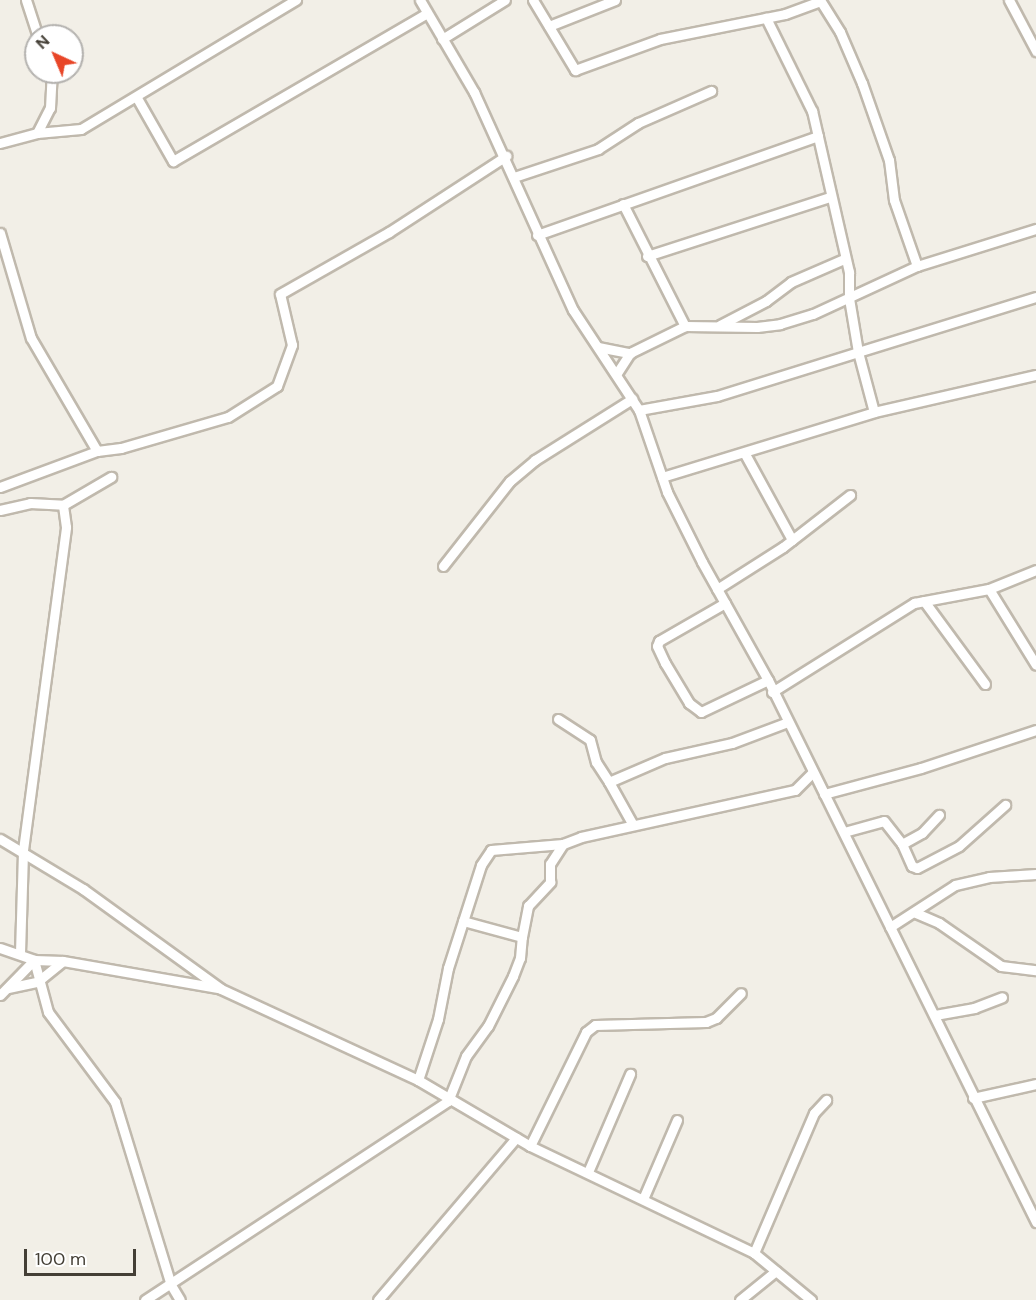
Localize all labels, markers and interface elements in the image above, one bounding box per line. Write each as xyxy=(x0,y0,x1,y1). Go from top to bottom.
north arrow xyxy=(24,24,84,84)
text: N xyxy=(31,31,54,54)
scale bar xyxy=(27,1237,140,1275)
text: 100 m xyxy=(35,1247,86,1271)

